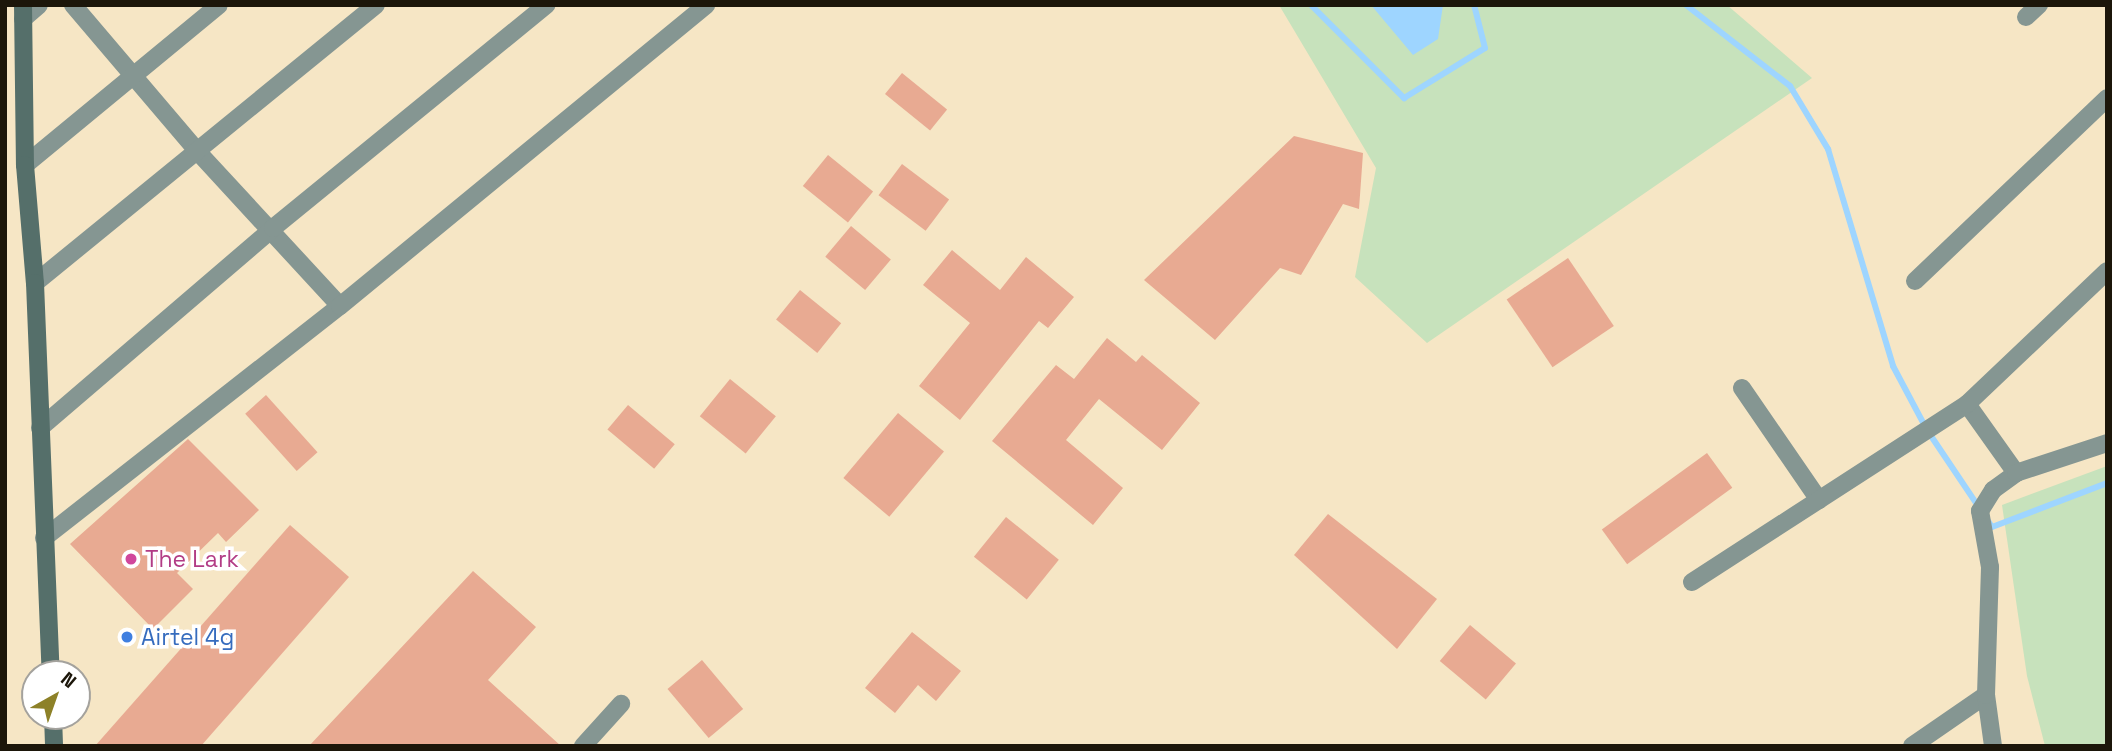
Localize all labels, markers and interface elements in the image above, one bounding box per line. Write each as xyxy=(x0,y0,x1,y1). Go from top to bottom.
place label: The Lark xyxy=(145,545,239,573)
marker: The Lark xyxy=(123,551,139,567)
place label: Airtel 4g xyxy=(141,623,234,651)
marker: Airtel 4g xyxy=(119,629,135,645)
north arrow xyxy=(21,660,91,730)
text: N xyxy=(56,666,81,694)

